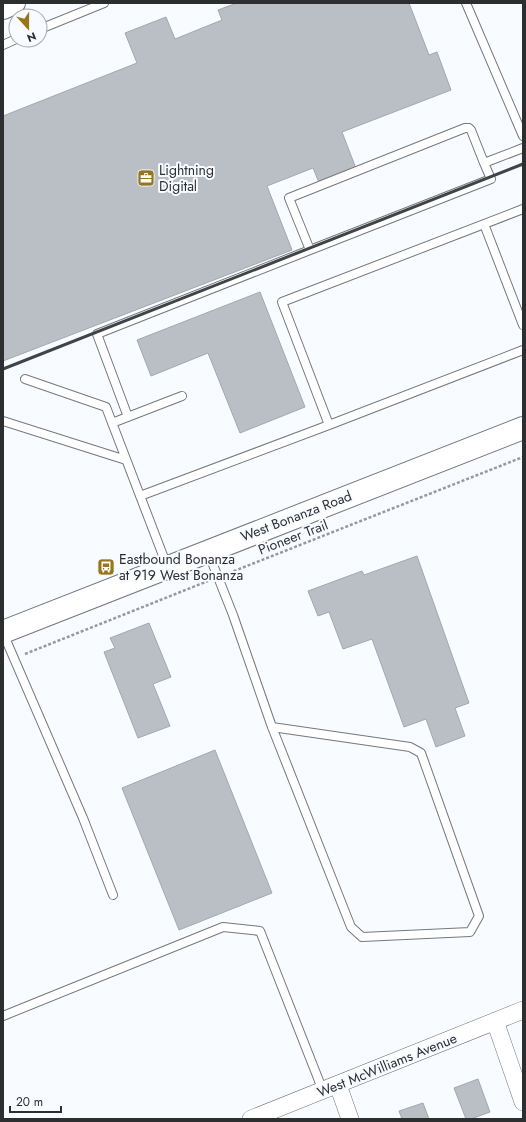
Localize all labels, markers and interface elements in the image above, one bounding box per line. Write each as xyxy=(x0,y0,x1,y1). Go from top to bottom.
north arrow xyxy=(8,8,48,48)
text: N xyxy=(25,28,39,46)
place label: Lightning Digital xyxy=(159,160,214,196)
office icon: Lightning Digital xyxy=(136,168,156,188)
street label: West Bonanza Road xyxy=(238,486,354,546)
street label: Pioneer Trail xyxy=(255,514,331,560)
place label: Eastbound Bonanza at 919 West Bonanza xyxy=(119,549,243,585)
bus stop icon: Eastbound Bonanza at 919 West Bonanza xyxy=(96,557,116,577)
street label: West McWilliams Avenue xyxy=(314,1028,460,1102)
scale bar xyxy=(10,1088,61,1114)
text: 20 m xyxy=(16,1093,43,1111)

